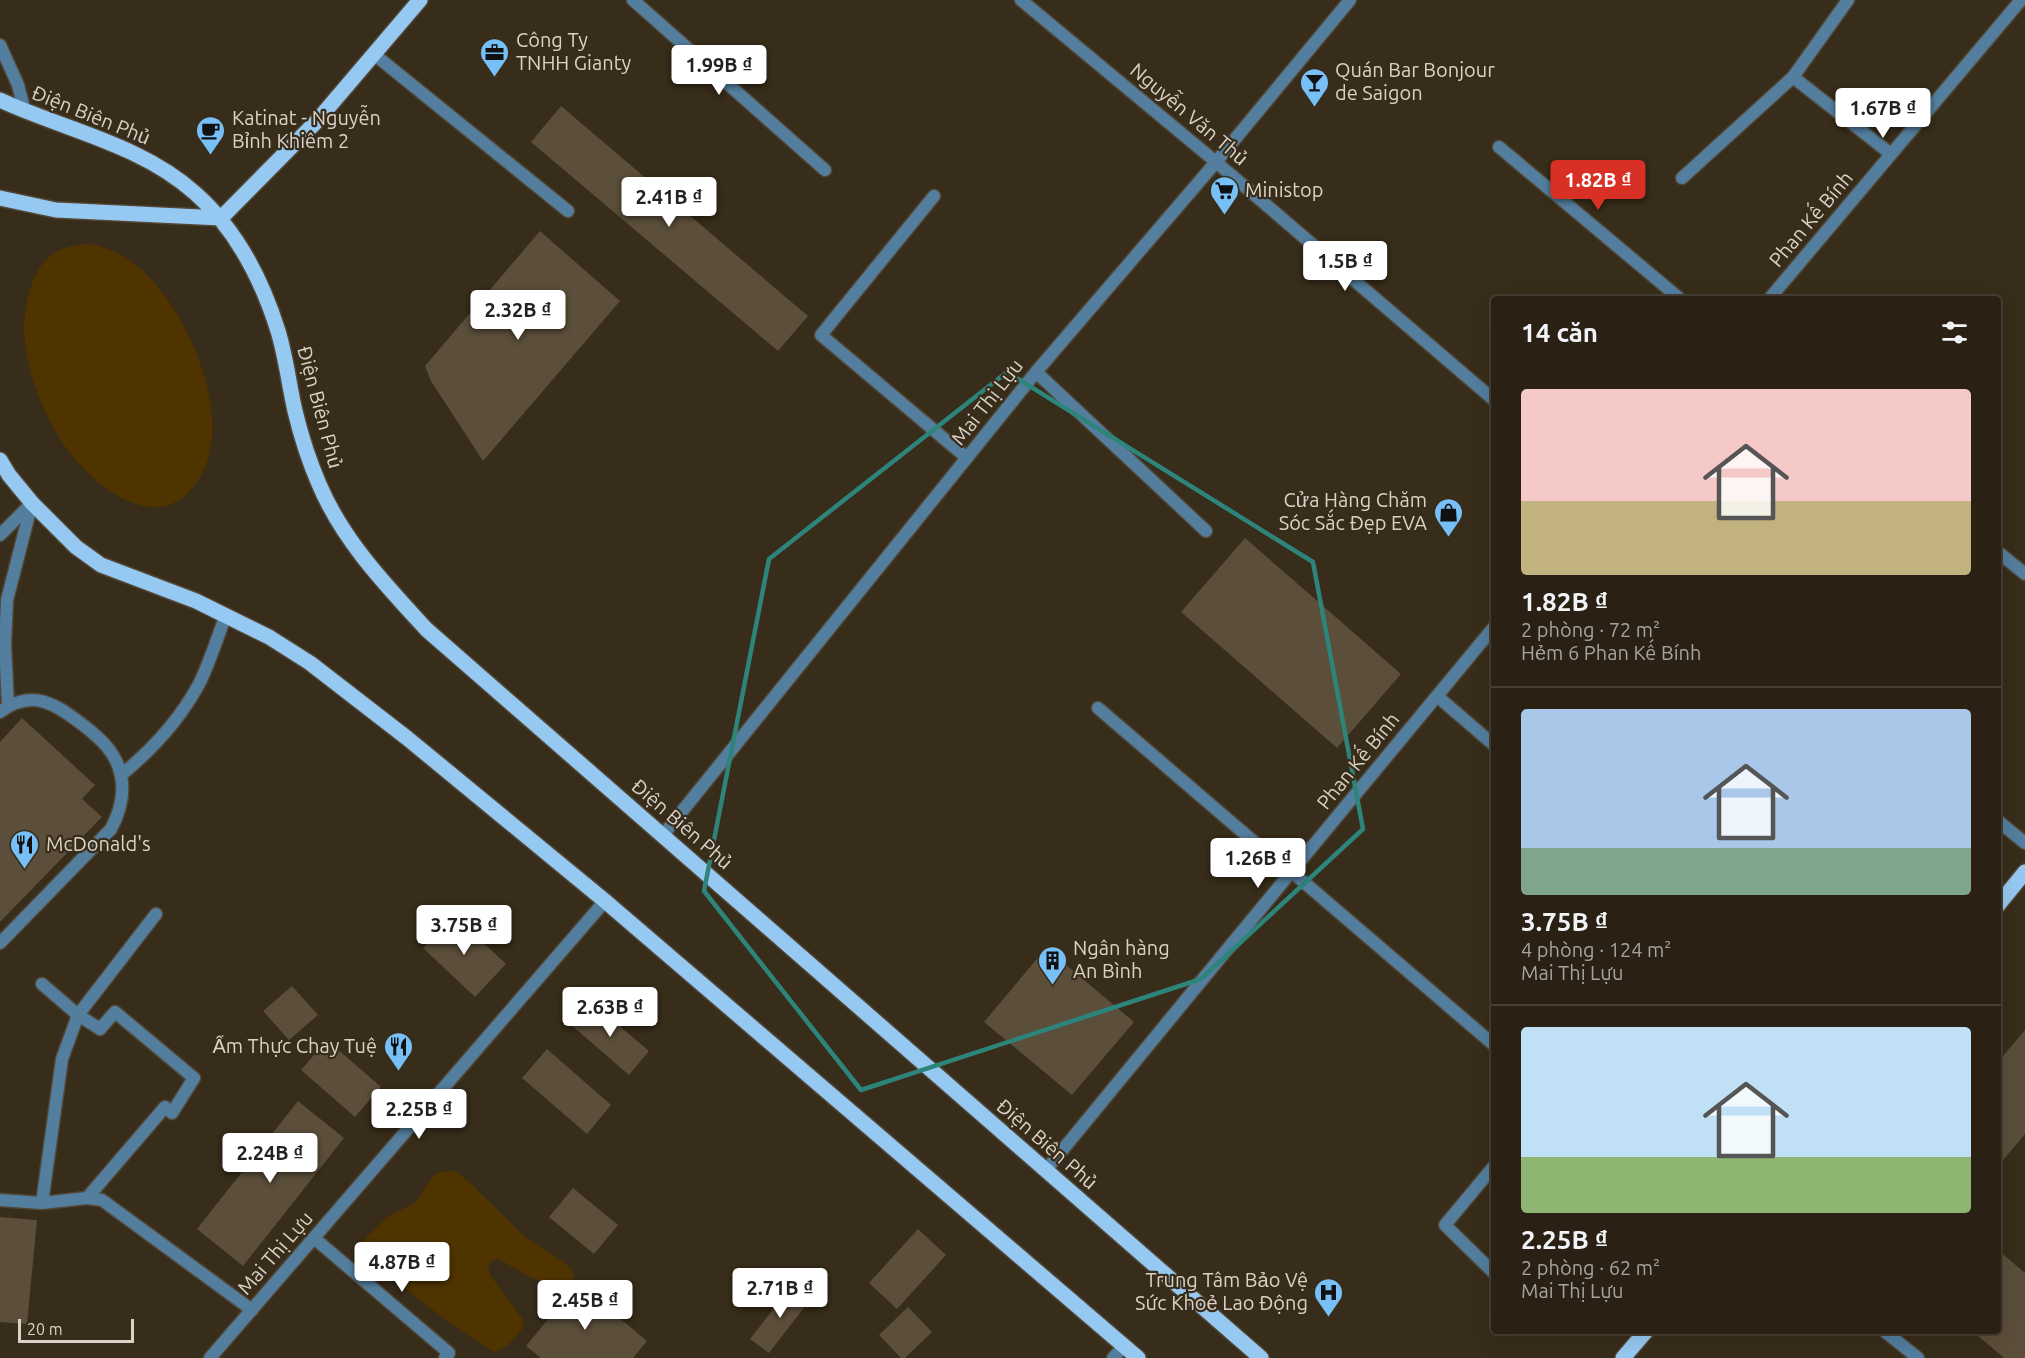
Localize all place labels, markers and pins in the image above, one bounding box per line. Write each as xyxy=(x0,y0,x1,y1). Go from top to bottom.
place label: Công Ty TNHH Gianty xyxy=(516,28,632,74)
office icon: Công Ty TNHH Gianty xyxy=(479,36,511,78)
pin: 1.99B ₫ xyxy=(664,45,774,96)
place label: Quán Bar Bonjour de Saigon xyxy=(1335,58,1495,104)
bar icon: Quán Bar Bonjour de Saigon xyxy=(1298,66,1330,108)
pin: 1.67B ₫ xyxy=(1828,88,1938,139)
place label: Katinat - Nguyễn Bỉnh Khiêm 2 xyxy=(232,104,381,152)
cafe icon: Katinat - Nguyễn Bỉnh Khiêm 2 xyxy=(195,114,227,156)
pin: 1.82B ₫ xyxy=(1543,160,1653,211)
supermarket icon: Ministop xyxy=(1208,174,1240,216)
pin: 2.41B ₫ xyxy=(614,177,724,228)
place label: Ministop xyxy=(1245,178,1323,201)
pin: 1.5B ₫ xyxy=(1296,241,1394,292)
pin: 2.32B ₫ xyxy=(463,290,573,341)
place label: Cửa Hàng Chăm Sóc Sắc Đẹp EVA xyxy=(1279,488,1427,534)
shop icon: Cửa Hàng Chăm Sóc Sắc Đẹp EVA xyxy=(1432,496,1464,538)
restaurant icon: McDonald's xyxy=(9,828,41,870)
place label: McDonald's xyxy=(46,832,151,855)
pin: 1.26B ₫ xyxy=(1203,838,1313,889)
pin: 3.75B ₫ xyxy=(409,905,519,956)
place label: Ngân hàng An Bình xyxy=(1073,936,1170,982)
building icon: Ngân hàng An Bình xyxy=(1036,944,1068,986)
pin: 2.63B ₫ xyxy=(555,987,665,1038)
restaurant icon: Ẩm Thực Chay Tuệ xyxy=(382,1030,414,1072)
place label: Ẩm Thực Chay Tuệ xyxy=(212,1034,377,1057)
pin: 2.25B ₫ xyxy=(364,1089,474,1140)
pin: 2.24B ₫ xyxy=(215,1133,325,1184)
pin: 4.87B ₫ xyxy=(347,1242,457,1293)
pin: 2.71B ₫ xyxy=(725,1268,835,1319)
place label: Trung Tâm Bảo Vệ Sức Khoẻ Lao Động xyxy=(1135,1268,1308,1314)
hospital icon: Trung Tâm Bảo Vệ Sức Khoẻ Lao Động xyxy=(1313,1276,1345,1318)
pin: 2.45B ₫ xyxy=(530,1280,640,1331)

